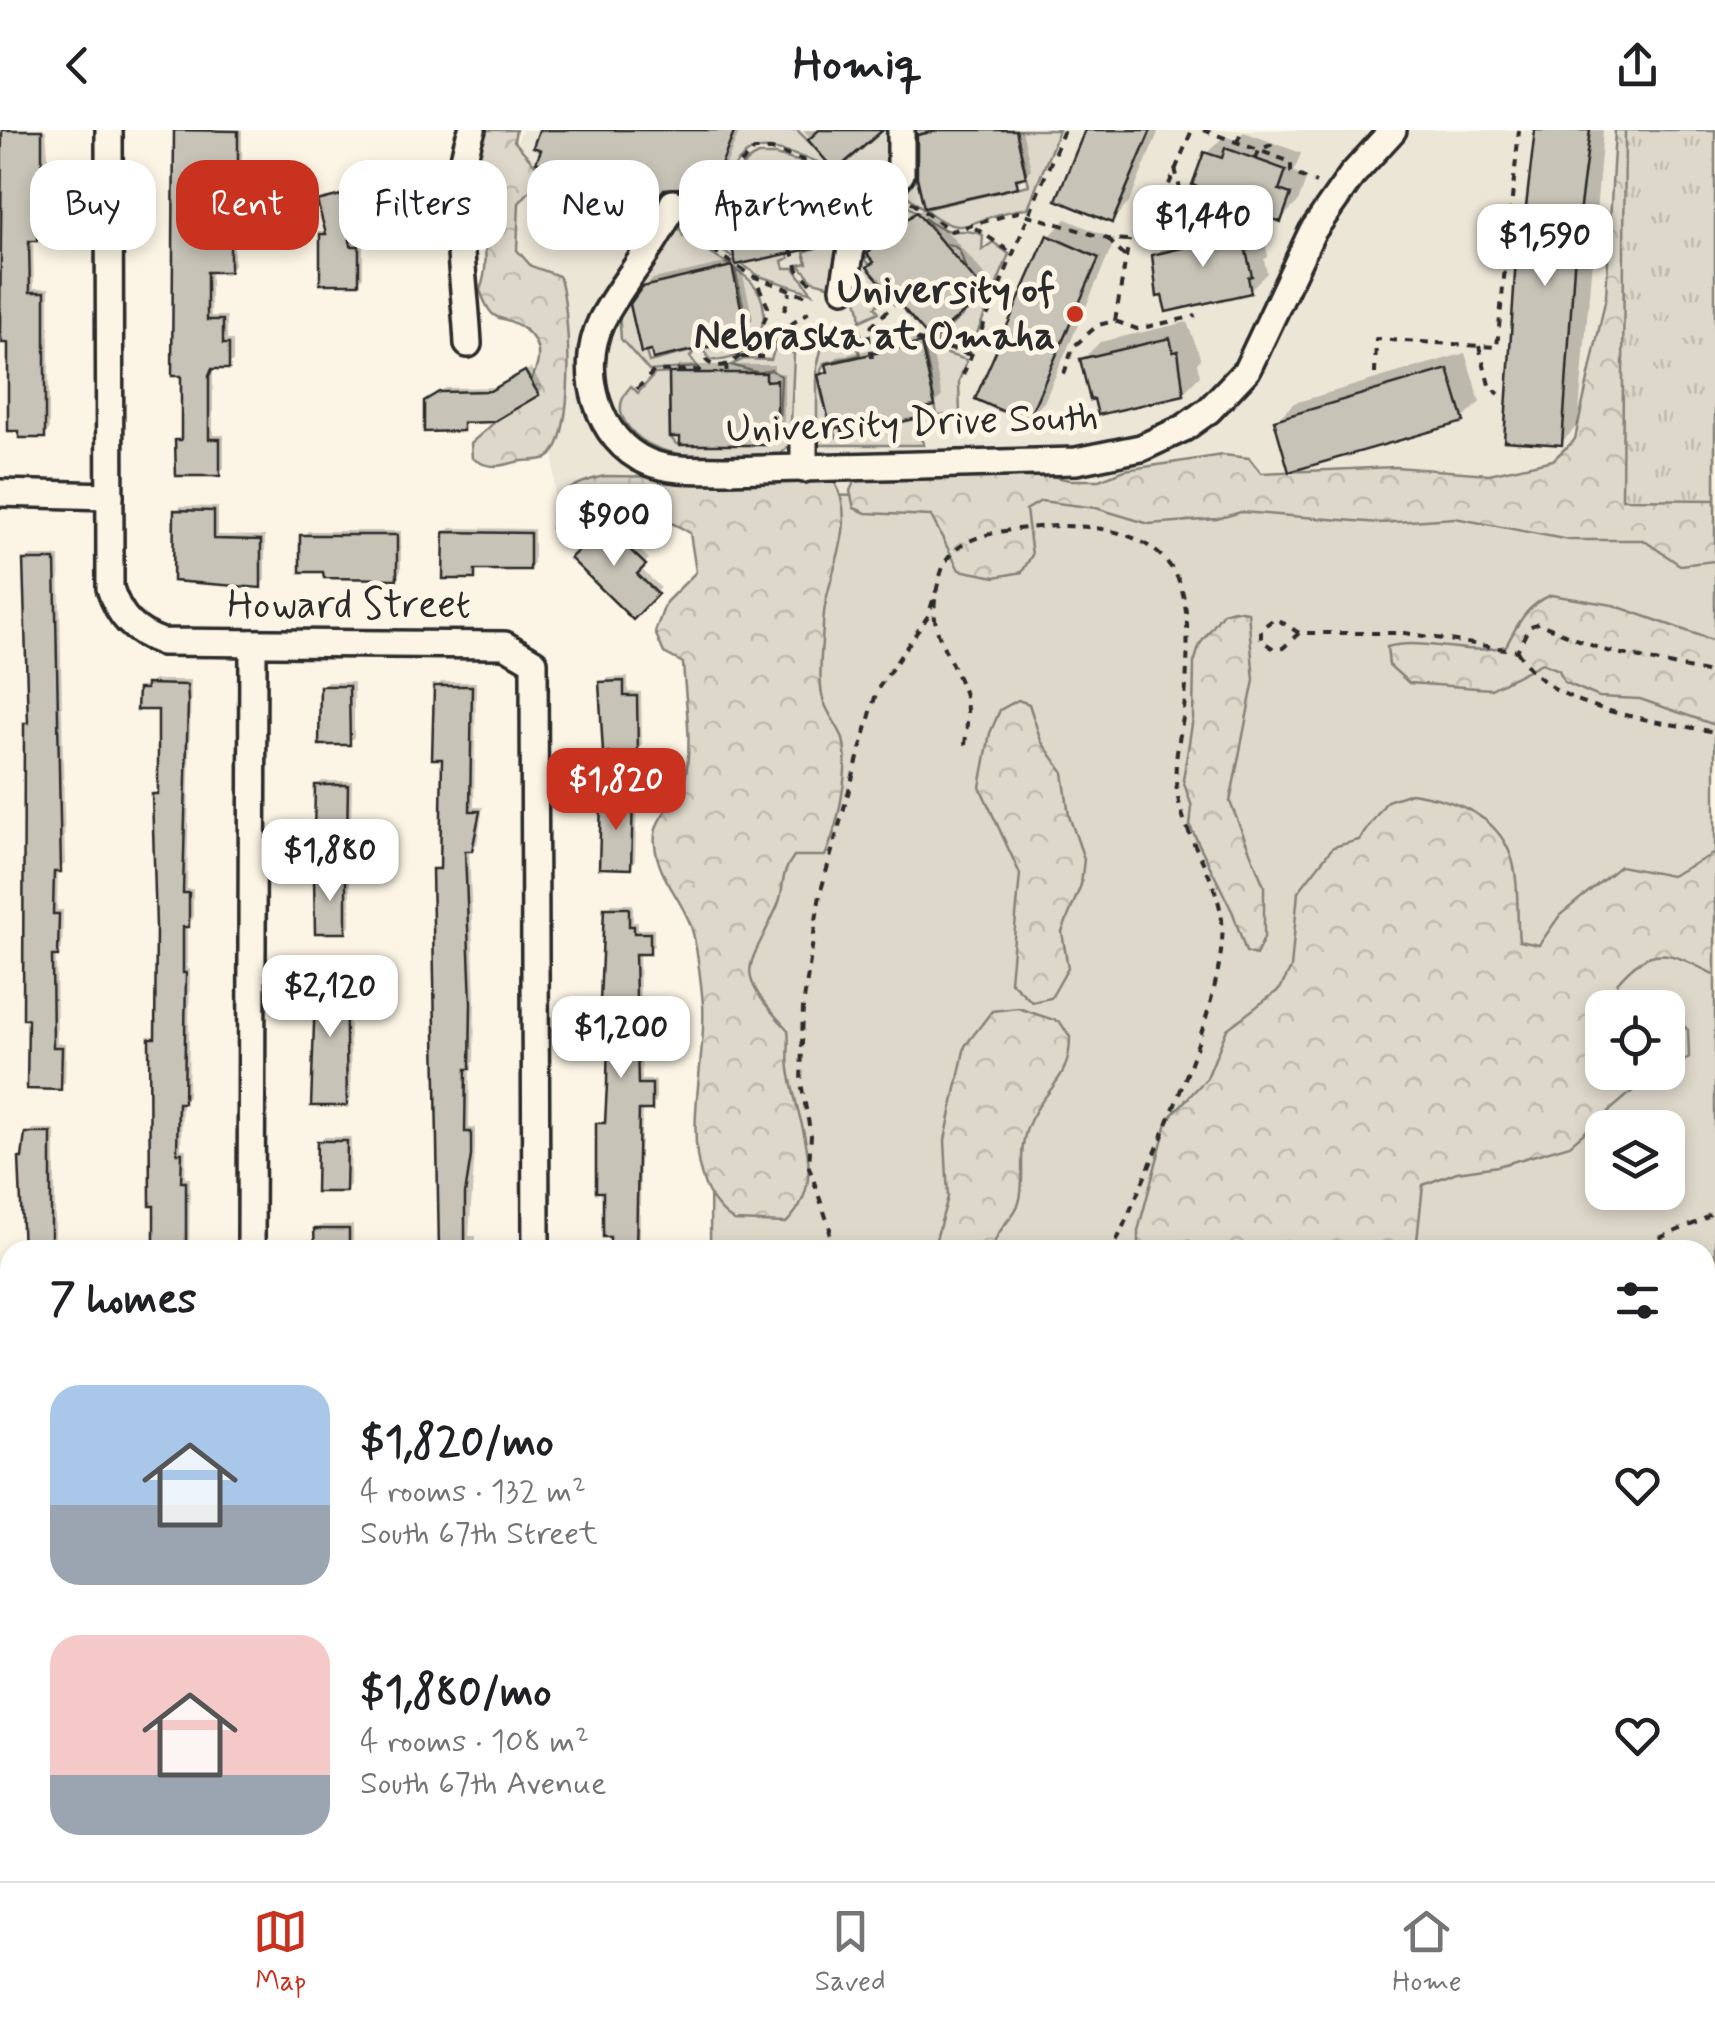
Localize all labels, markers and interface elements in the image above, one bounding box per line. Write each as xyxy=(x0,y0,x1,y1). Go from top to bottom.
text: Homiq xyxy=(793,36,922,95)
icon: back xyxy=(50,38,105,93)
icon: share xyxy=(1610,38,1665,93)
chip: Buy xyxy=(30,160,156,250)
chip: Rent xyxy=(176,160,319,250)
chip: Filters xyxy=(339,160,507,250)
chip: New xyxy=(527,160,659,250)
chip: Apartment xyxy=(679,160,908,250)
pin: $1,440 xyxy=(1122,185,1284,270)
text: $1,440 xyxy=(1155,196,1251,238)
pin: $1,590 xyxy=(1464,204,1626,289)
text: $1,590 xyxy=(1499,215,1591,257)
place label: University of Nebraska at Omaha xyxy=(694,265,1055,363)
marker: University of Nebraska at Omaha xyxy=(1064,303,1086,325)
street label: University Drive South xyxy=(725,392,1099,456)
pin: $900 xyxy=(555,484,673,569)
text: $900 xyxy=(578,495,650,537)
street label: Howard Street xyxy=(227,580,471,632)
pin: $1,820 xyxy=(535,748,697,833)
text: $1,820 xyxy=(569,759,663,801)
pin: $1,880 xyxy=(249,819,411,904)
text: $1,880 xyxy=(284,830,376,872)
pin: $2,120 xyxy=(249,955,411,1040)
text: $2,120 xyxy=(284,966,376,1008)
map controls xyxy=(1585,990,1685,1210)
button: locate xyxy=(1585,990,1685,1090)
pin: $1,200 xyxy=(540,996,702,1081)
text: $1,200 xyxy=(574,1007,668,1049)
button: layers xyxy=(1585,1110,1685,1210)
text: 7 homes xyxy=(50,1273,197,1328)
icon: filters xyxy=(1610,1273,1665,1328)
text: $1,820/mo xyxy=(360,1416,554,1471)
icon: home xyxy=(130,1425,250,1545)
icon: heart xyxy=(1610,1458,1665,1513)
text: 4 rooms · 132 m² xyxy=(360,1471,586,1513)
text: South 67th Street xyxy=(360,1513,598,1555)
text: $1,880/mo xyxy=(360,1666,551,1721)
icon: home xyxy=(130,1675,250,1795)
icon: heart xyxy=(1610,1708,1665,1763)
text: 4 rooms · 108 m² xyxy=(360,1721,589,1763)
text: South 67th Avenue xyxy=(360,1763,607,1805)
tab: Map xyxy=(253,1904,308,2001)
tab: Saved xyxy=(815,1904,886,2001)
tab: Home xyxy=(1392,1904,1462,2001)

